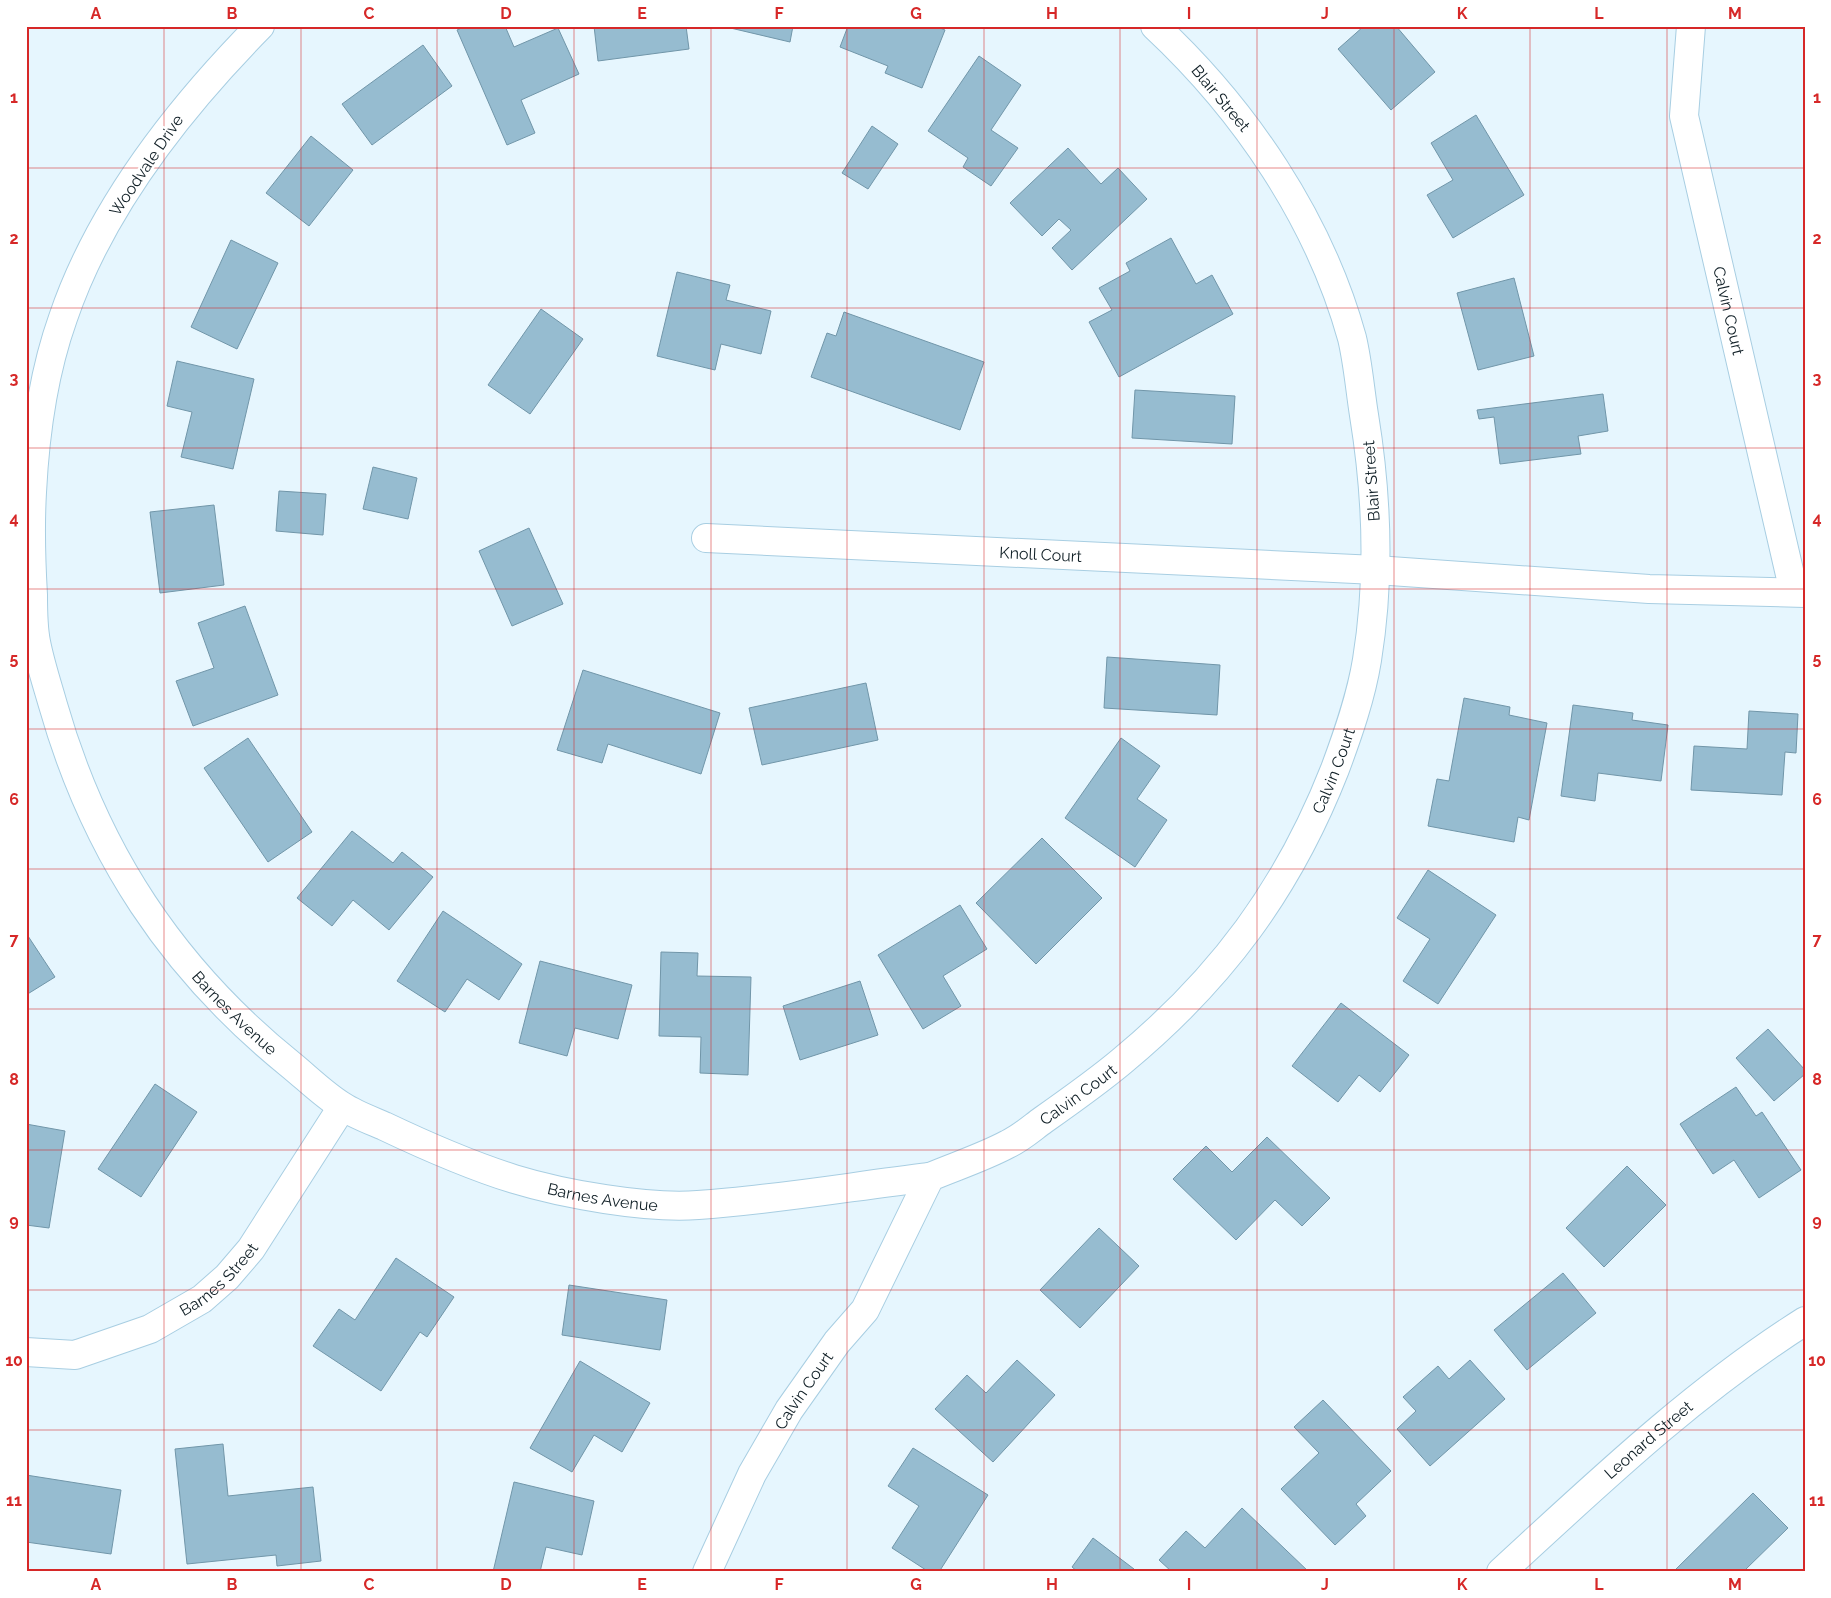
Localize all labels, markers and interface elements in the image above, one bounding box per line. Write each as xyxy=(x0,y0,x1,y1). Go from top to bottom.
text: A xyxy=(91,4,102,23)
text: B xyxy=(227,4,238,23)
text: C xyxy=(364,4,375,23)
text: D xyxy=(500,4,512,23)
text: E xyxy=(637,4,647,23)
text: F xyxy=(774,4,784,23)
text: G xyxy=(910,4,922,23)
text: H xyxy=(1046,4,1058,23)
text: I xyxy=(1187,4,1191,23)
text: J xyxy=(1321,4,1329,23)
text: K xyxy=(1457,4,1468,23)
text: L xyxy=(1594,4,1604,23)
text: M xyxy=(1728,4,1742,23)
street label: Blair Street xyxy=(1187,61,1254,136)
text: 1 xyxy=(10,88,18,107)
text: 1 xyxy=(1813,88,1821,107)
street label: Woodvale Drive xyxy=(106,111,187,219)
text: 2 xyxy=(9,229,19,248)
text: 2 xyxy=(1812,229,1822,248)
street label: Calvin Court xyxy=(1709,265,1748,357)
text: 3 xyxy=(10,369,19,388)
text: 3 xyxy=(1813,369,1822,388)
street label: Blair Street xyxy=(1359,439,1384,522)
text: 4 xyxy=(9,509,19,528)
text: 4 xyxy=(1812,509,1822,528)
street label: Knoll Court xyxy=(999,543,1083,566)
text: 5 xyxy=(10,649,19,668)
text: 5 xyxy=(1813,649,1822,668)
street label: Calvin Court xyxy=(1308,725,1359,817)
text: 6 xyxy=(9,790,19,809)
text: 6 xyxy=(1812,790,1822,809)
text: 7 xyxy=(10,930,19,949)
text: 7 xyxy=(1813,930,1822,949)
street label: Barnes Avenue xyxy=(188,967,281,1059)
street label: Calvin Court xyxy=(1036,1060,1121,1129)
text: 8 xyxy=(9,1070,19,1089)
text: 8 xyxy=(1812,1070,1822,1089)
street label: Barnes Avenue xyxy=(546,1179,658,1215)
text: 9 xyxy=(9,1211,19,1230)
text: 9 xyxy=(1812,1211,1822,1230)
street label: Barnes Street xyxy=(176,1239,263,1320)
street label: Calvin Court xyxy=(771,1348,838,1433)
text: 10 xyxy=(5,1351,23,1370)
text: 10 xyxy=(1808,1351,1826,1370)
street label: Leonard Street xyxy=(1601,1397,1697,1483)
text: 11 xyxy=(6,1491,22,1510)
text: 11 xyxy=(1809,1491,1825,1510)
text: A xyxy=(91,1575,102,1594)
text: B xyxy=(227,1575,238,1594)
text: C xyxy=(364,1575,375,1594)
text: D xyxy=(500,1575,512,1594)
text: E xyxy=(637,1575,647,1594)
text: F xyxy=(774,1575,784,1594)
text: G xyxy=(910,1575,922,1594)
text: H xyxy=(1046,1575,1058,1594)
text: I xyxy=(1187,1575,1191,1594)
text: J xyxy=(1321,1575,1329,1594)
text: K xyxy=(1457,1575,1468,1594)
text: L xyxy=(1594,1575,1604,1594)
text: M xyxy=(1728,1575,1742,1594)

